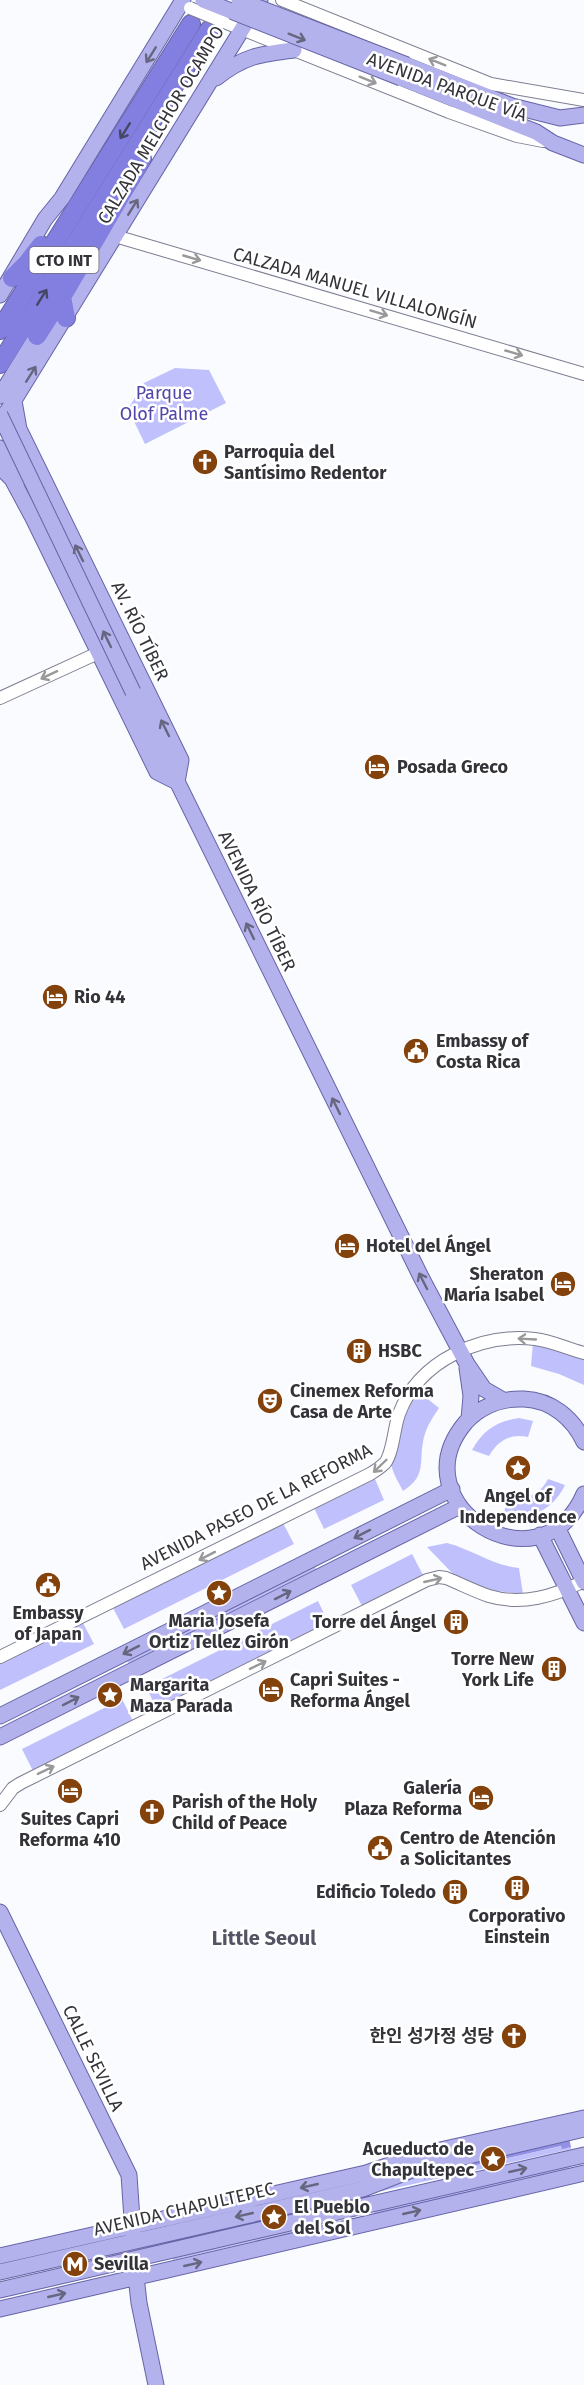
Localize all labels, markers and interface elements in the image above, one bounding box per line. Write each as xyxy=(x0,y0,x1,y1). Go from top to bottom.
street label: CALZADA MELCHOR OCAMPO xyxy=(93,22,229,228)
one-way arrow xyxy=(287,32,305,43)
one-way arrow xyxy=(144,46,156,63)
street label: AVENIDA PARQUE VÍA xyxy=(364,47,531,126)
one-way arrow xyxy=(428,56,447,67)
one-way arrow xyxy=(358,75,377,86)
one-way arrow xyxy=(118,122,130,139)
one-way arrow xyxy=(127,199,139,216)
street label: CALZADA MANUEL VILLALONGÍN xyxy=(230,242,480,333)
road number: CTO INT xyxy=(29,247,98,273)
one-way arrow xyxy=(182,253,201,264)
one-way arrow xyxy=(36,289,48,306)
one-way arrow xyxy=(369,308,388,319)
one-way arrow xyxy=(504,348,523,359)
one-way arrow xyxy=(25,366,37,383)
park label: Parque Olof Palme xyxy=(120,382,208,425)
place label: Parroquia del Santísimo Redentor xyxy=(224,441,387,484)
church icon: Parroquia del Santísimo Redentor xyxy=(190,447,220,477)
one-way arrow xyxy=(73,544,85,562)
street label: AV. RÍO TÍBER xyxy=(106,577,174,684)
one-way arrow xyxy=(101,631,113,649)
one-way arrow xyxy=(40,670,58,682)
one-way arrow xyxy=(159,719,171,737)
hotel icon: Posada Greco xyxy=(362,752,392,782)
place label: Posada Greco xyxy=(397,756,508,778)
street label: AVENIDA RÍO TÍBER xyxy=(214,827,301,975)
one-way arrow xyxy=(244,922,256,940)
hotel icon: Rio 44 xyxy=(40,982,70,1012)
place label: Rio 44 xyxy=(74,986,125,1008)
place label: Embassy of Costa Rica xyxy=(436,1030,530,1073)
public building icon: Embassy of Costa Rica xyxy=(401,1036,431,1066)
one-way arrow xyxy=(330,1097,342,1115)
hotel icon: Hotel del Ángel xyxy=(332,1231,362,1261)
place label: Hotel del Ángel xyxy=(366,1234,491,1257)
place label: Sheraton María Isabel xyxy=(444,1263,545,1306)
hotel icon: Sheraton María Isabel xyxy=(548,1269,578,1299)
one-way arrow xyxy=(417,1272,428,1290)
one-way arrow xyxy=(518,1334,538,1345)
building icon: HSBC xyxy=(344,1336,374,1366)
place label: HSBC xyxy=(378,1340,422,1362)
place label: Cinemex Reforma Casa de Arte xyxy=(290,1380,434,1423)
theatre icon: Cinemex Reforma Casa de Arte xyxy=(255,1386,285,1416)
street label: AVENIDA PASEO DE LA REFORMA xyxy=(137,1439,376,1575)
place icon: Angel of Independence xyxy=(503,1453,533,1483)
one-way arrow xyxy=(372,1459,387,1473)
place label: Angel of Independence xyxy=(460,1485,576,1528)
one-way arrow xyxy=(353,1529,371,1540)
one-way arrow xyxy=(199,1550,217,1562)
public building icon: Embassy of Japan xyxy=(33,1570,63,1600)
one-way arrow xyxy=(423,1574,442,1585)
place icon: Maria Josefa Ortiz Tellez Girón xyxy=(204,1578,234,1608)
one-way arrow xyxy=(273,1589,291,1600)
place label: Embassy of Japan xyxy=(13,1602,84,1645)
building icon: Torre del Ángel xyxy=(441,1607,471,1637)
place label: Maria Josefa Ortiz Tellez Girón xyxy=(149,1610,289,1653)
place label: Torre del Ángel xyxy=(313,1610,437,1633)
one-way arrow xyxy=(123,1645,141,1656)
place label: Torre New York Life xyxy=(451,1648,535,1691)
building icon: Torre New York Life xyxy=(539,1654,569,1684)
one-way arrow xyxy=(249,1658,267,1670)
place label: Capri Suites - Reforma Ángel xyxy=(290,1669,411,1712)
place label: Margarita Maza Parada xyxy=(130,1674,233,1717)
hotel icon: Capri Suites - Reforma Ángel xyxy=(256,1675,286,1705)
place icon: Margarita Maza Parada xyxy=(95,1680,125,1710)
one-way arrow xyxy=(62,1695,80,1707)
one-way arrow xyxy=(36,1764,54,1776)
hotel icon: Suites Capri Reforma 410 xyxy=(55,1776,85,1806)
place label: Galería Plaza Reforma xyxy=(344,1777,462,1820)
hotel icon: Galería Plaza Reforma xyxy=(466,1783,496,1813)
place label: Parish of the Holy Child of Peace xyxy=(172,1791,318,1834)
church icon: Parish of the Holy Child of Peace xyxy=(137,1797,167,1827)
place label: Suites Capri Reforma 410 xyxy=(19,1808,121,1851)
place label: Centro de Atención a Solicitantes xyxy=(400,1827,556,1870)
public building icon: Centro de Atención a Solicitantes xyxy=(365,1833,395,1863)
building icon: Corporativo Einstein xyxy=(502,1873,532,1903)
building icon: Edificio Toledo xyxy=(440,1877,470,1907)
place label: Edificio Toledo xyxy=(316,1881,436,1903)
place label: Corporativo Einstein xyxy=(468,1905,566,1948)
district label: Little Seoul xyxy=(212,1926,316,1950)
street label: CALLE SEVILLA xyxy=(58,2001,129,2115)
church icon: 한인 성가정 성당 xyxy=(499,2021,529,2051)
place label: 한인 성가정 성당 xyxy=(370,2025,494,2047)
place label: Acueducto de Chapultepec xyxy=(362,2138,474,2181)
place icon: Acueducto de Chapultepec xyxy=(478,2144,508,2174)
one-way arrow xyxy=(509,2164,528,2176)
street label: AVENIDA CHAPULTEPEC xyxy=(91,2177,277,2241)
one-way arrow xyxy=(300,2181,319,2192)
place label: El Pueblo del Sol xyxy=(294,2196,370,2239)
place icon: El Pueblo del Sol xyxy=(259,2202,289,2232)
one-way arrow xyxy=(403,2206,422,2218)
one-way arrow xyxy=(235,2210,254,2222)
metro station icon: Sevilla xyxy=(60,2249,90,2279)
place label: Sevilla xyxy=(94,2253,149,2275)
one-way arrow xyxy=(183,2257,202,2269)
one-way arrow xyxy=(47,2289,66,2301)

